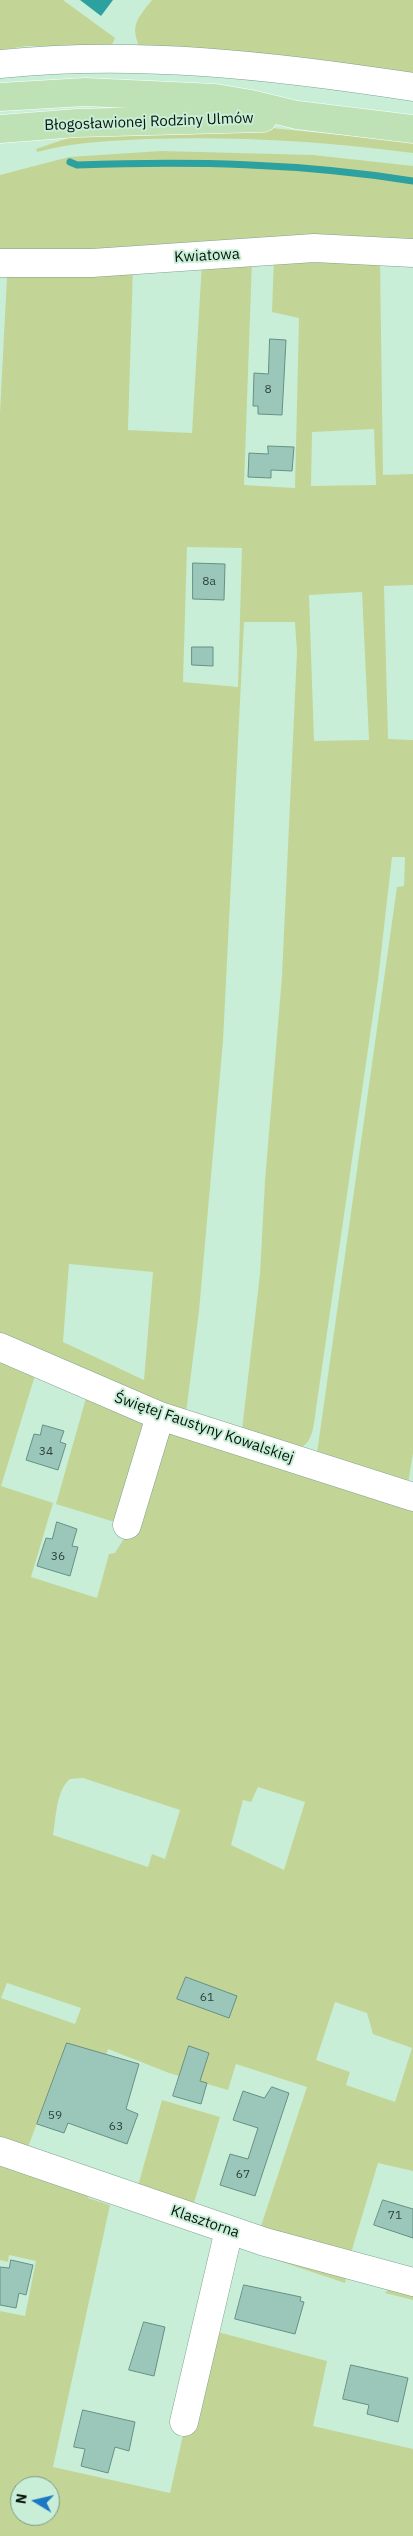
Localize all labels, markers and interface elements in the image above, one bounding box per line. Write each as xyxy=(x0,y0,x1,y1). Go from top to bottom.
street label: Błogosławionej Rodziny Ulmów xyxy=(44,109,254,135)
street label: Kwiatowa xyxy=(174,245,240,267)
house number: 8 xyxy=(264,383,272,397)
house number: 8a xyxy=(202,575,216,589)
street label: Świętej Faustyny Kowalskiej xyxy=(112,1389,296,1467)
house number: 34 xyxy=(39,1445,53,1459)
house number: 36 xyxy=(51,1550,65,1564)
house number: 61 xyxy=(200,1991,214,2005)
house number: 59 xyxy=(48,2109,62,2123)
house number: 63 xyxy=(109,2120,123,2134)
house number: 67 xyxy=(236,2168,250,2182)
street label: Klasztorna xyxy=(168,2202,242,2242)
house number: 71 xyxy=(388,2209,402,2223)
north arrow xyxy=(10,2476,60,2526)
text: N xyxy=(11,2492,31,2505)

